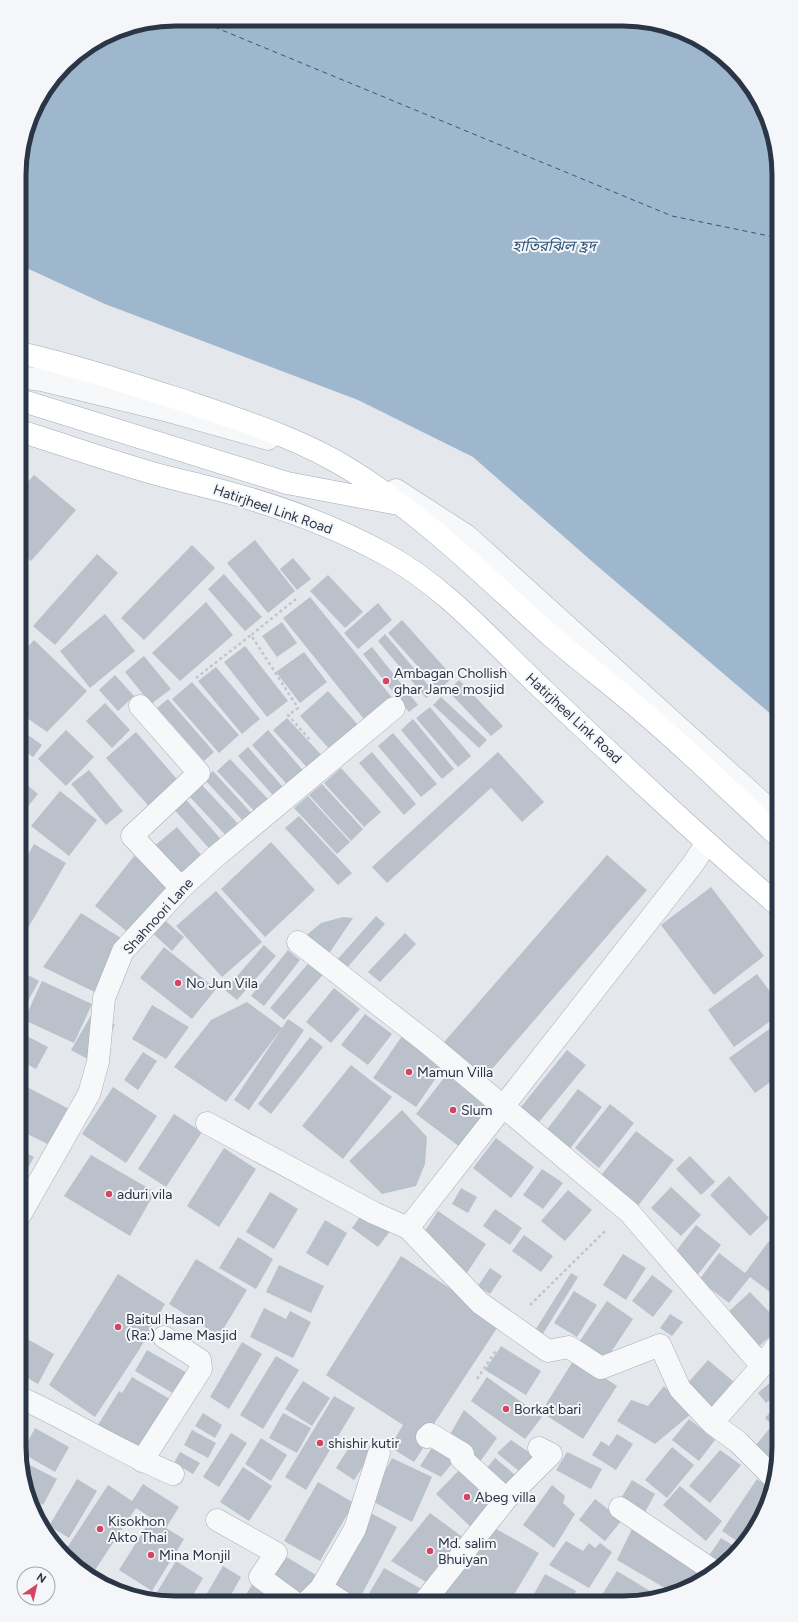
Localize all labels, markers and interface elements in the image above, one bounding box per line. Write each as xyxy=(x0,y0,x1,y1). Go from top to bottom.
water label: হাতিরঝিল হ্রদ xyxy=(512,237,599,255)
street label: Hatirjheel Link Road xyxy=(211,481,335,538)
place label: Ambagan Chollish ghar Jame mosjid xyxy=(394,665,507,698)
street label: Hatirjheel Link Road xyxy=(522,669,625,767)
marker: Ambagan Chollish ghar Jame mosjid xyxy=(381,676,391,686)
street label: Shahnoori Lane xyxy=(120,874,197,958)
place label: No Jun Vila xyxy=(186,975,258,992)
marker: No Jun Vila xyxy=(173,978,183,988)
place label: Mamun Villa xyxy=(417,1064,493,1081)
marker: Mamun Villa xyxy=(404,1067,414,1077)
place label: Slum xyxy=(461,1102,492,1119)
marker: Slum xyxy=(448,1105,458,1115)
place label: aduri vila xyxy=(117,1186,172,1203)
marker: aduri vila xyxy=(104,1189,114,1199)
place label: Baitul Hasan (Ra:) Jame Masjid xyxy=(126,1311,237,1344)
marker: Baitul Hasan (Ra:) Jame Masjid xyxy=(113,1322,123,1332)
place label: Borkat bari xyxy=(514,1401,581,1418)
marker: Borkat bari xyxy=(501,1404,511,1414)
place label: shishir kutir xyxy=(328,1435,399,1452)
marker: shishir kutir xyxy=(315,1438,325,1448)
place label: Abeg villa xyxy=(475,1489,536,1506)
marker: Abeg villa xyxy=(462,1492,472,1502)
place label: Kisokhon Akto Thai xyxy=(108,1513,167,1546)
marker: Kisokhon Akto Thai xyxy=(95,1524,105,1534)
place label: Md. salim Bhuiyan xyxy=(438,1535,496,1568)
marker: Md. salim Bhuiyan xyxy=(425,1546,435,1556)
place label: Mina Monjil xyxy=(159,1547,230,1564)
marker: Mina Monjil xyxy=(146,1550,156,1560)
north arrow xyxy=(16,1566,56,1606)
text: N xyxy=(34,1570,48,1586)

